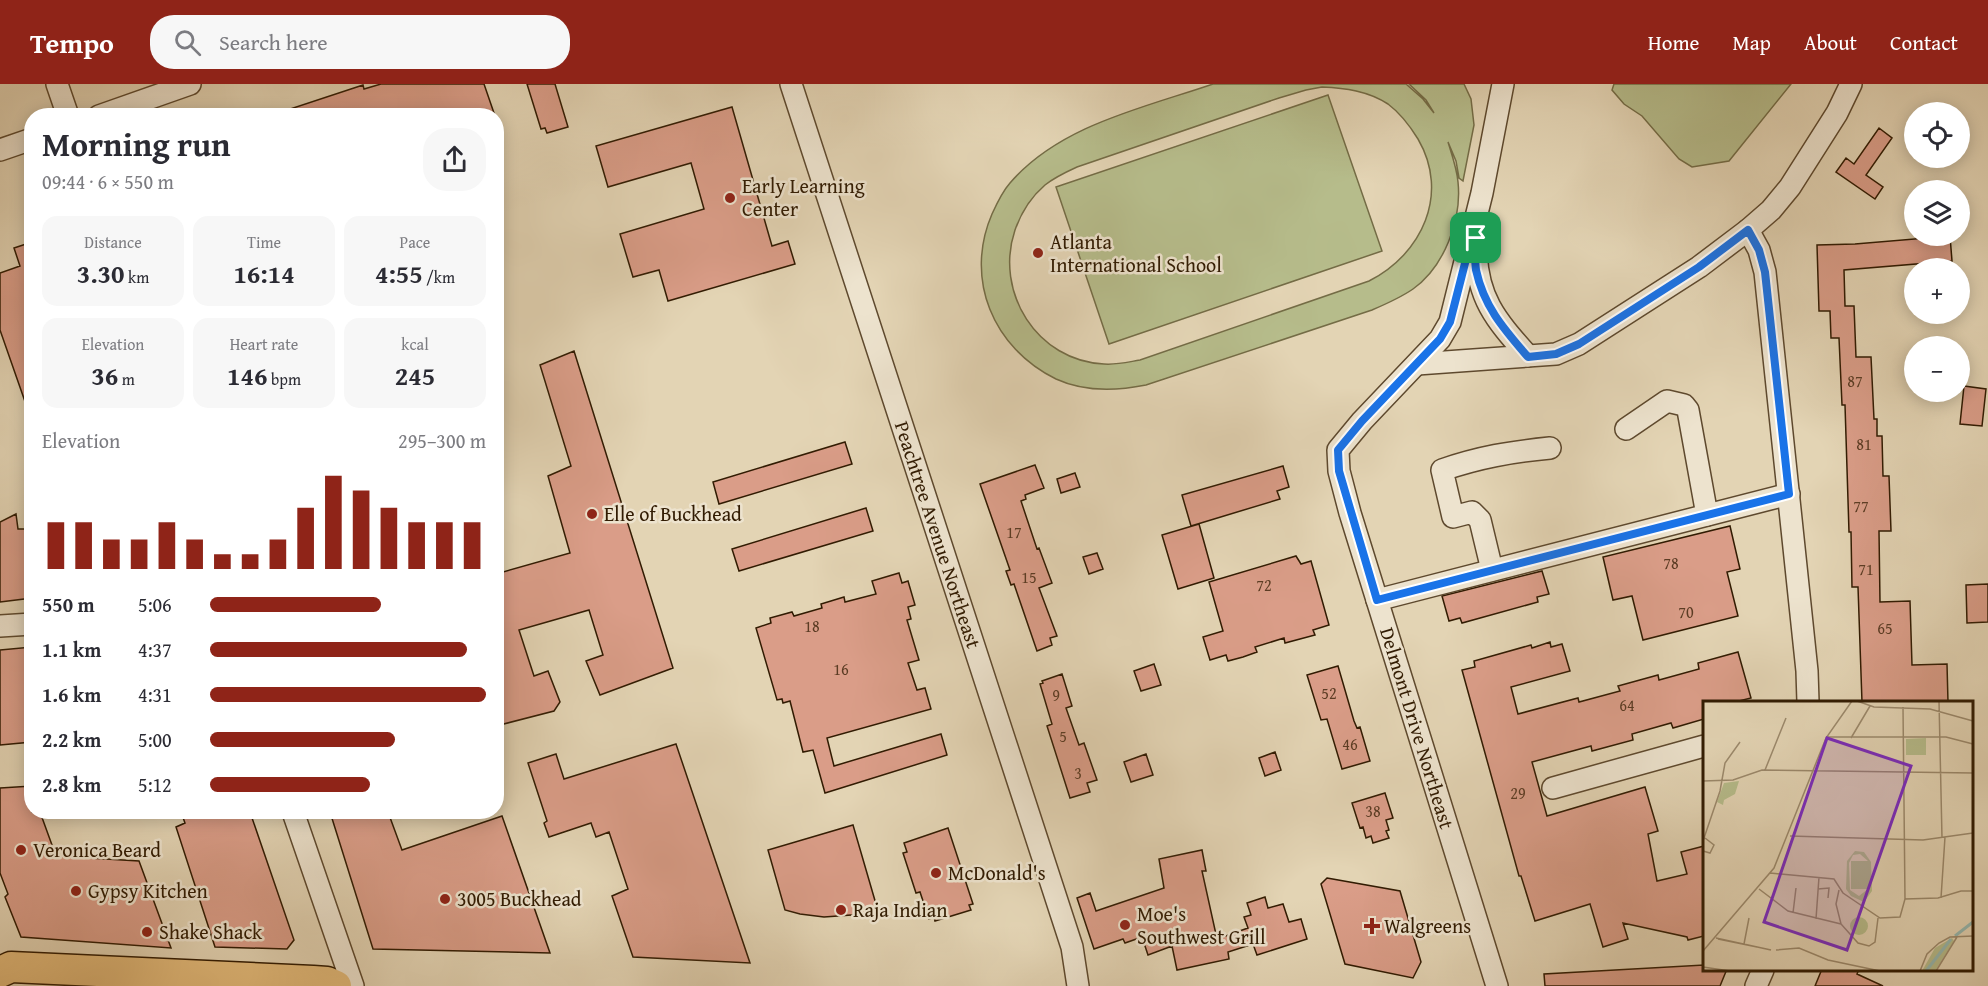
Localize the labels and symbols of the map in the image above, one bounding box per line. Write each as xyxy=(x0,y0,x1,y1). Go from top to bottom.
place label: Early Learning Center xyxy=(742,171,865,223)
marker: Early Learning Center xyxy=(723,191,737,205)
pin xyxy=(1450,212,1501,263)
place label: Atlanta International School xyxy=(1050,227,1222,279)
marker: Atlanta International School xyxy=(1031,246,1045,260)
house number: 87 xyxy=(1847,369,1863,393)
street label: Peachtree Avenue Northeast xyxy=(888,417,989,652)
house number: 81 xyxy=(1856,432,1872,456)
house number: 77 xyxy=(1853,494,1869,518)
place label: Elle of Buckhead xyxy=(604,499,742,528)
marker: Elle of Buckhead xyxy=(585,507,599,521)
house number: 17 xyxy=(1006,520,1022,544)
house number: 78 xyxy=(1663,551,1679,575)
house number: 71 xyxy=(1858,557,1874,581)
house number: 15 xyxy=(1021,565,1037,589)
house number: 72 xyxy=(1256,573,1272,597)
house number: 70 xyxy=(1678,600,1694,624)
house number: 18 xyxy=(804,614,820,638)
house number: 65 xyxy=(1877,616,1893,640)
street label: Delmont Drive Northeast xyxy=(1373,624,1462,832)
house number: 16 xyxy=(833,657,849,681)
house number: 52 xyxy=(1321,681,1337,705)
house number: 9 xyxy=(1052,683,1060,707)
house number: 64 xyxy=(1619,693,1635,717)
inset map xyxy=(1703,701,1973,971)
house number: 5 xyxy=(1059,724,1067,748)
house number: 46 xyxy=(1342,732,1358,756)
house number: 3 xyxy=(1074,761,1082,785)
house number: 29 xyxy=(1510,781,1526,805)
house number: 38 xyxy=(1365,799,1381,823)
place label: Veronica Beard xyxy=(33,835,161,864)
marker: Veronica Beard xyxy=(14,843,28,857)
place label: McDonald's xyxy=(948,858,1046,887)
marker: McDonald's xyxy=(929,866,943,880)
place label: Gypsy Kitchen xyxy=(88,876,208,905)
marker: Gypsy Kitchen xyxy=(69,884,83,898)
place label: 3005 Buckhead xyxy=(457,884,582,913)
marker: 3005 Buckhead xyxy=(438,892,452,906)
place label: Raja Indian xyxy=(853,895,948,924)
place label: Moe's Southwest Grill xyxy=(1137,899,1266,951)
marker: Raja Indian xyxy=(834,903,848,917)
place label: Walgreens xyxy=(1384,911,1471,940)
place label: Shake Shack xyxy=(159,917,263,946)
marker: Moe's Southwest Grill xyxy=(1118,918,1132,932)
marker: Walgreens xyxy=(1365,919,1379,933)
marker: Shake Shack xyxy=(140,925,154,939)

